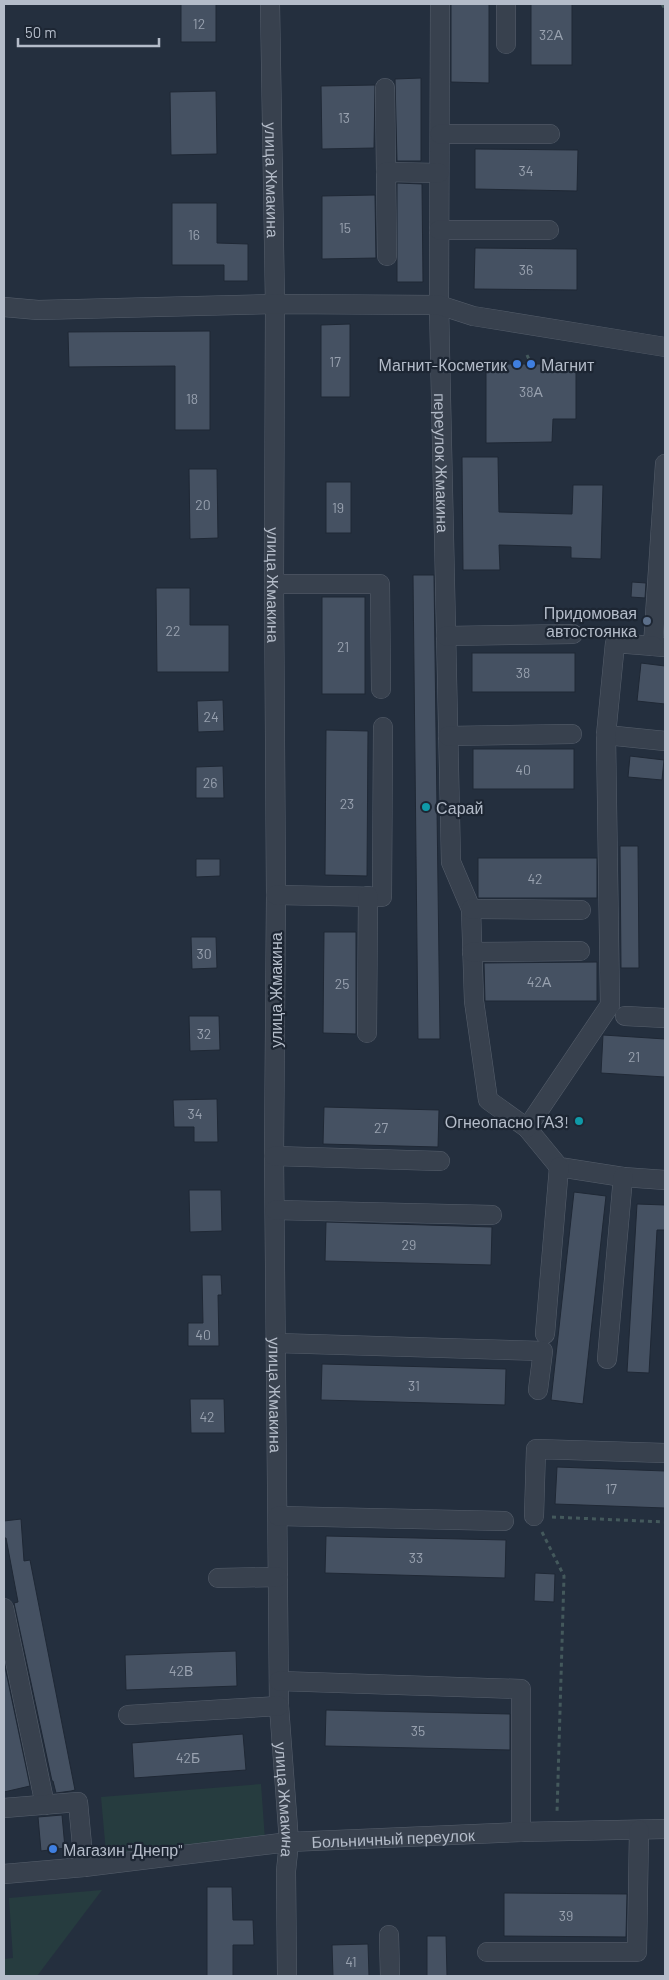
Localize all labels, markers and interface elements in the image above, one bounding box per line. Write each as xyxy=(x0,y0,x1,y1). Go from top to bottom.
scale bar xyxy=(18,15,159,47)
house number: 12 xyxy=(193,15,205,32)
text: 50 m xyxy=(25,23,57,41)
house number: 32А xyxy=(539,26,564,43)
house number: 13 xyxy=(338,109,350,126)
street label: улица Жмакина xyxy=(262,122,283,238)
house number: 34 xyxy=(519,162,533,179)
house number: 15 xyxy=(339,219,351,236)
house number: 16 xyxy=(188,226,200,243)
house number: 36 xyxy=(519,261,533,278)
house number: 17 xyxy=(329,353,341,370)
place label: Магнит-Косметик xyxy=(379,355,508,374)
place label: Магнит xyxy=(541,355,595,374)
marker: Магнит-Косметик xyxy=(511,358,523,370)
marker: Магнит xyxy=(525,358,537,370)
house number: 38А xyxy=(519,383,544,400)
house number: 18 xyxy=(186,390,198,407)
street label: переулок Жмакина xyxy=(431,393,453,533)
house number: 20 xyxy=(195,496,211,513)
house number: 19 xyxy=(332,499,344,516)
street label: улица Жмакина xyxy=(264,527,284,643)
place label: Придомовая автостоянка xyxy=(544,603,637,640)
marker: Придомовая автостоянка xyxy=(641,615,653,627)
house number: 22 xyxy=(165,622,181,639)
house number: 21 xyxy=(337,638,349,655)
house number: 38 xyxy=(516,664,530,681)
house number: 24 xyxy=(203,708,219,725)
house number: 40 xyxy=(515,761,531,778)
house number: 26 xyxy=(203,774,217,791)
house number: 23 xyxy=(340,795,354,812)
place label: Сарай xyxy=(436,798,483,817)
marker: Сарай xyxy=(420,801,432,813)
house number: 42 xyxy=(527,870,543,887)
street label: улица Жмакина xyxy=(266,932,285,1048)
house number: 30 xyxy=(196,945,212,962)
house number: 42А xyxy=(527,973,552,990)
house number: 25 xyxy=(335,975,349,992)
house number: 32 xyxy=(197,1025,211,1042)
house number: 21 xyxy=(628,1048,640,1065)
house number: 34 xyxy=(188,1105,202,1122)
place label: Огнеопасно ГАЗ! xyxy=(445,1112,569,1131)
marker: Огнеопасно ГАЗ! xyxy=(573,1115,585,1127)
house number: 27 xyxy=(374,1119,388,1136)
house number: 29 xyxy=(402,1236,416,1253)
house number: 40 xyxy=(195,1326,211,1343)
street label: улица Жмакина xyxy=(266,1337,286,1453)
house number: 31 xyxy=(408,1377,420,1394)
house number: 42 xyxy=(199,1408,215,1425)
house number: 17 xyxy=(605,1480,617,1497)
house number: 33 xyxy=(409,1549,423,1566)
house number: 42В xyxy=(169,1662,193,1679)
house number: 35 xyxy=(411,1722,425,1739)
street label: улица Жмакина xyxy=(272,1741,299,1858)
house number: 42Б xyxy=(176,1749,200,1766)
street label: Больничный переулок xyxy=(311,1824,476,1851)
place label: Магазин "Днепр" xyxy=(63,1840,182,1859)
marker: Магазин "Днепр" xyxy=(47,1843,59,1855)
house number: 39 xyxy=(559,1907,573,1924)
house number: 41 xyxy=(345,1953,357,1970)

